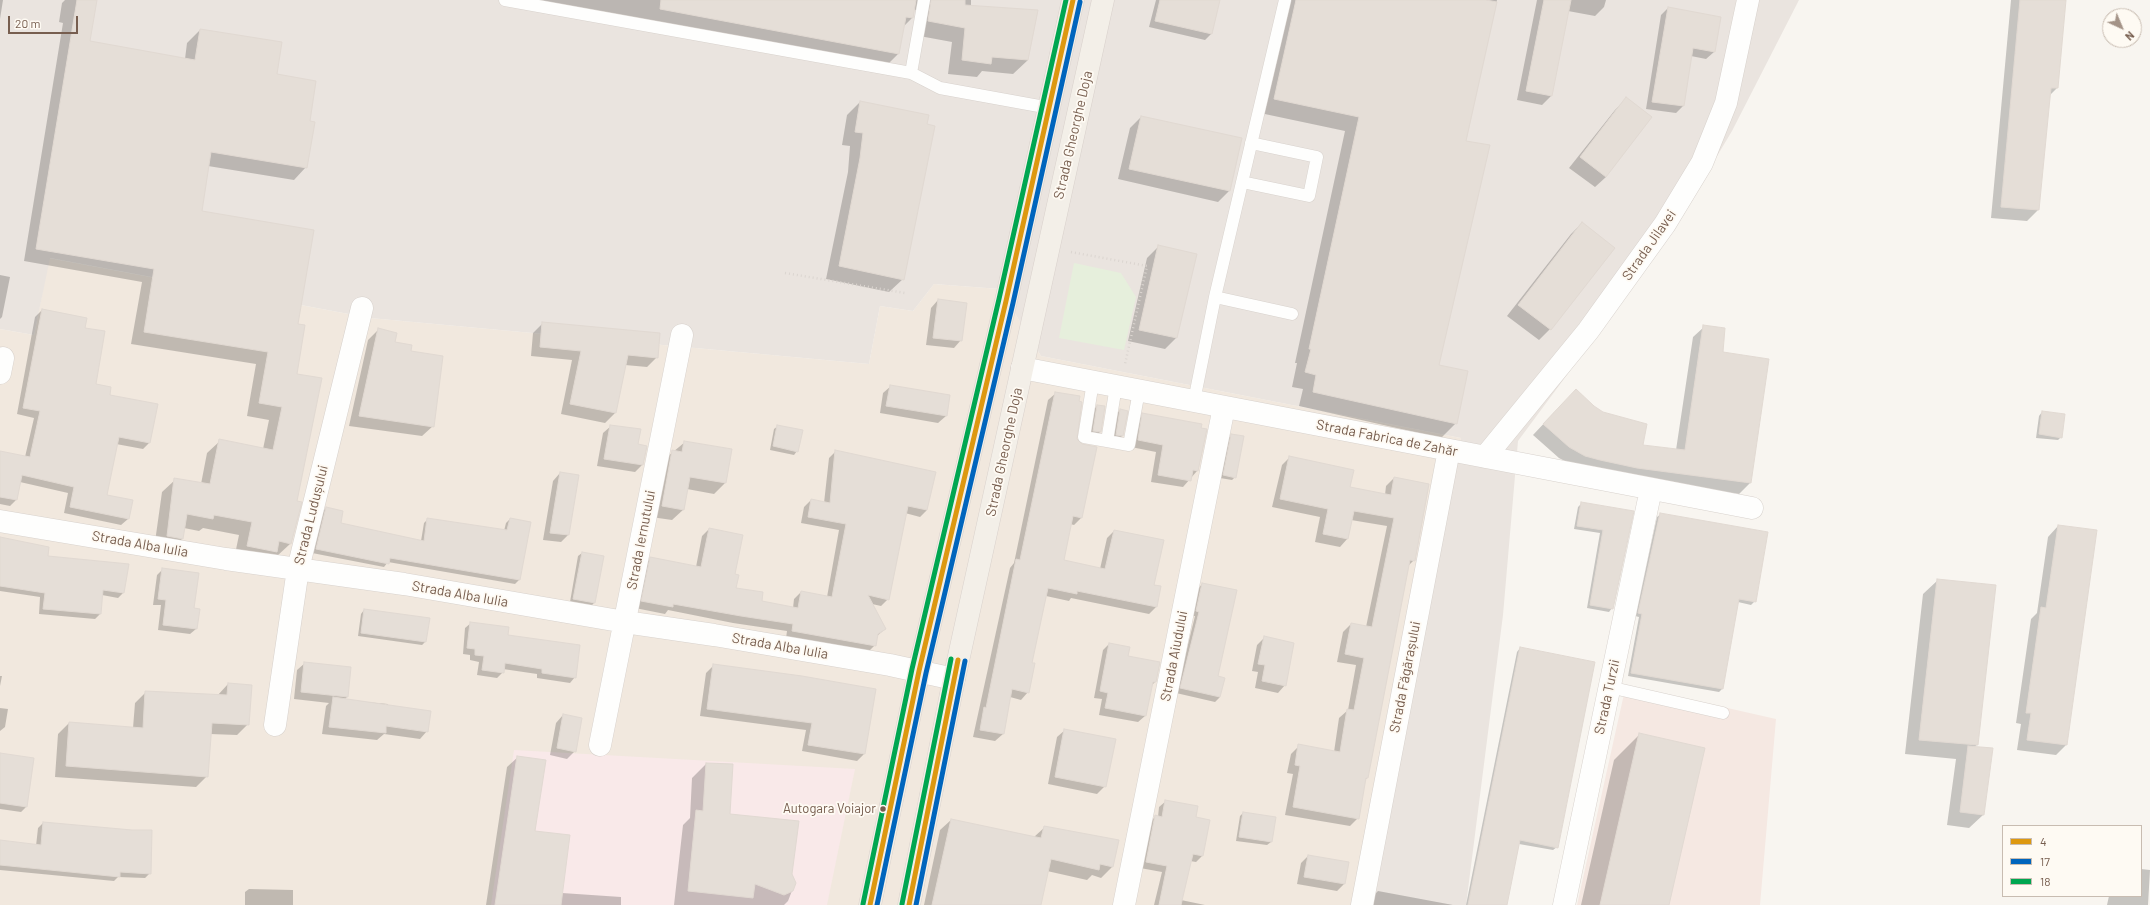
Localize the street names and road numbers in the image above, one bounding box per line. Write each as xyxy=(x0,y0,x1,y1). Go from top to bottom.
street label: Strada Gheorghe Doja xyxy=(1050,69,1096,201)
street label: Strada Jilavei xyxy=(1618,206,1680,284)
street label: Strada Gheorghe Doja xyxy=(982,386,1026,518)
street label: Strada Fabrica de Zahăr xyxy=(1315,416,1459,460)
street label: Strada Ludușului xyxy=(290,463,332,567)
street label: Strada Iernutului xyxy=(623,489,659,591)
street label: Strada Alba Iulia xyxy=(91,527,189,561)
street label: Strada Alba Iulia xyxy=(411,577,509,611)
street label: Strada Aiudului xyxy=(1157,609,1191,703)
street label: Strada Făgărașului xyxy=(1386,620,1424,734)
street label: Strada Alba Iulia xyxy=(731,629,829,663)
street label: Strada Turzii xyxy=(1591,658,1623,736)

